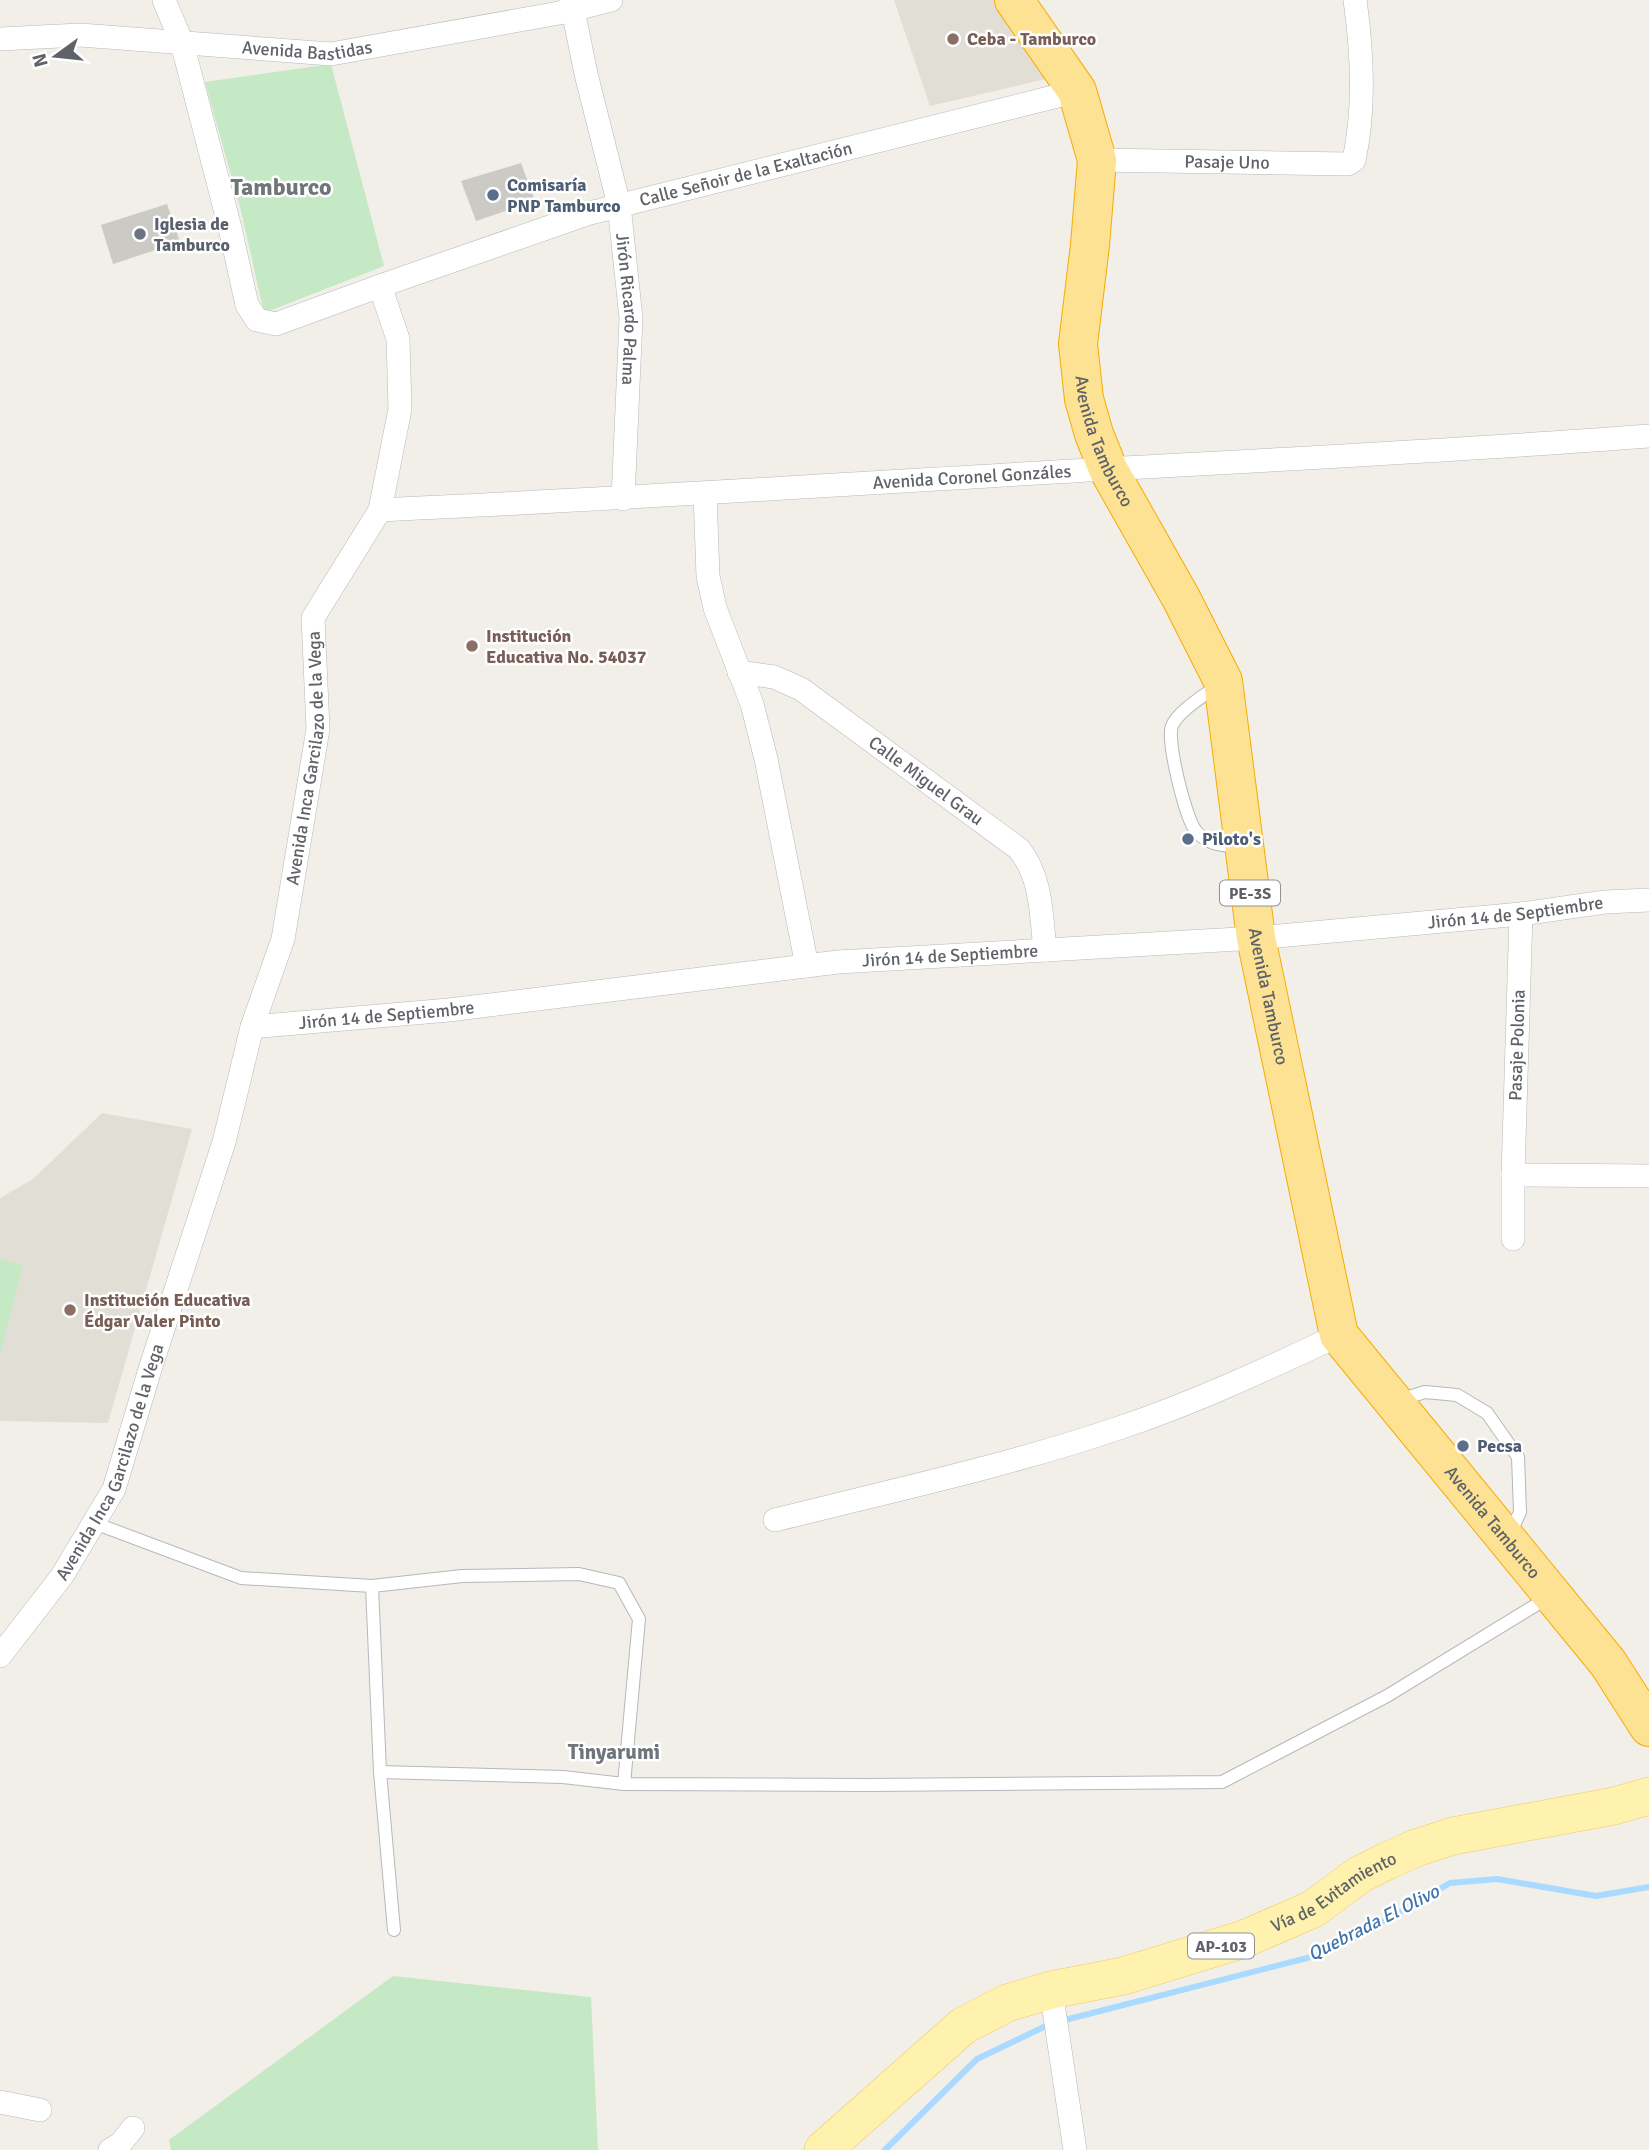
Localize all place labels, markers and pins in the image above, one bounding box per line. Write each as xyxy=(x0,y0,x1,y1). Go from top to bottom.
place label: Ceba - Tamburco xyxy=(967,28,1096,50)
marker: Ceba - Tamburco xyxy=(945,31,961,47)
place label: Comisaría PNP Tamburco xyxy=(507,174,621,217)
marker: Comisaría PNP Tamburco xyxy=(485,187,501,203)
place label: Iglesia de Tamburco xyxy=(154,213,230,256)
marker: Iglesia de Tamburco xyxy=(132,226,148,242)
place label: Institución Educativa No. 54037 xyxy=(486,625,647,668)
marker: Institución Educativa No. 54037 xyxy=(464,638,480,654)
place label: Piloto's xyxy=(1202,828,1261,850)
marker: Piloto's xyxy=(1180,831,1196,847)
place label: Institución Educativa Édgar Valer Pinto xyxy=(84,1289,251,1332)
marker: Institución Educativa Édgar Valer Pinto xyxy=(62,1302,78,1318)
place label: Pecsa xyxy=(1477,1435,1522,1457)
marker: Pecsa xyxy=(1455,1438,1471,1454)

